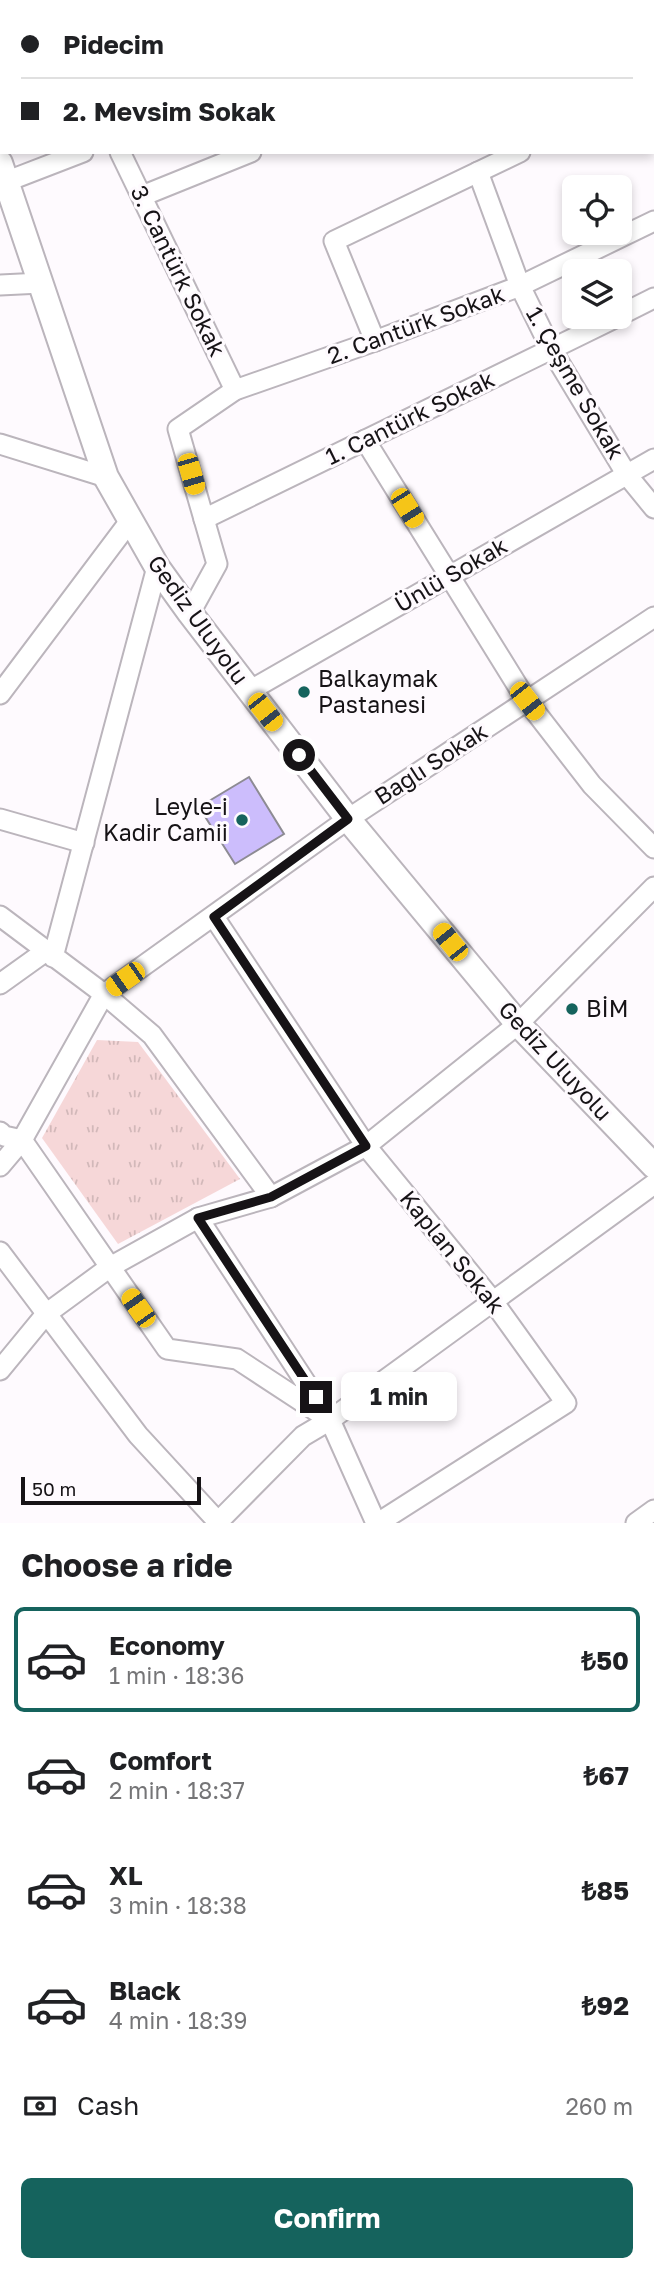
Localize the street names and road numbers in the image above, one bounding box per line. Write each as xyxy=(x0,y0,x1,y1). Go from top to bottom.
street label: 3. Cantürk Sokak xyxy=(125,180,232,361)
street label: 2. Cantürk Sokak xyxy=(323,279,508,369)
street label: 1. Çeşme Sokak xyxy=(521,301,631,464)
street label: 1. Cantürk Sokak xyxy=(321,364,499,470)
street label: Ünlü Sokak xyxy=(389,531,512,618)
street label: Gediz Uluyolu xyxy=(143,549,255,689)
street label: Bağlı Sokak xyxy=(369,716,492,810)
street label: Gediz Uluyolu xyxy=(493,995,618,1126)
street label: Kaplan Sokak xyxy=(395,1184,511,1319)

